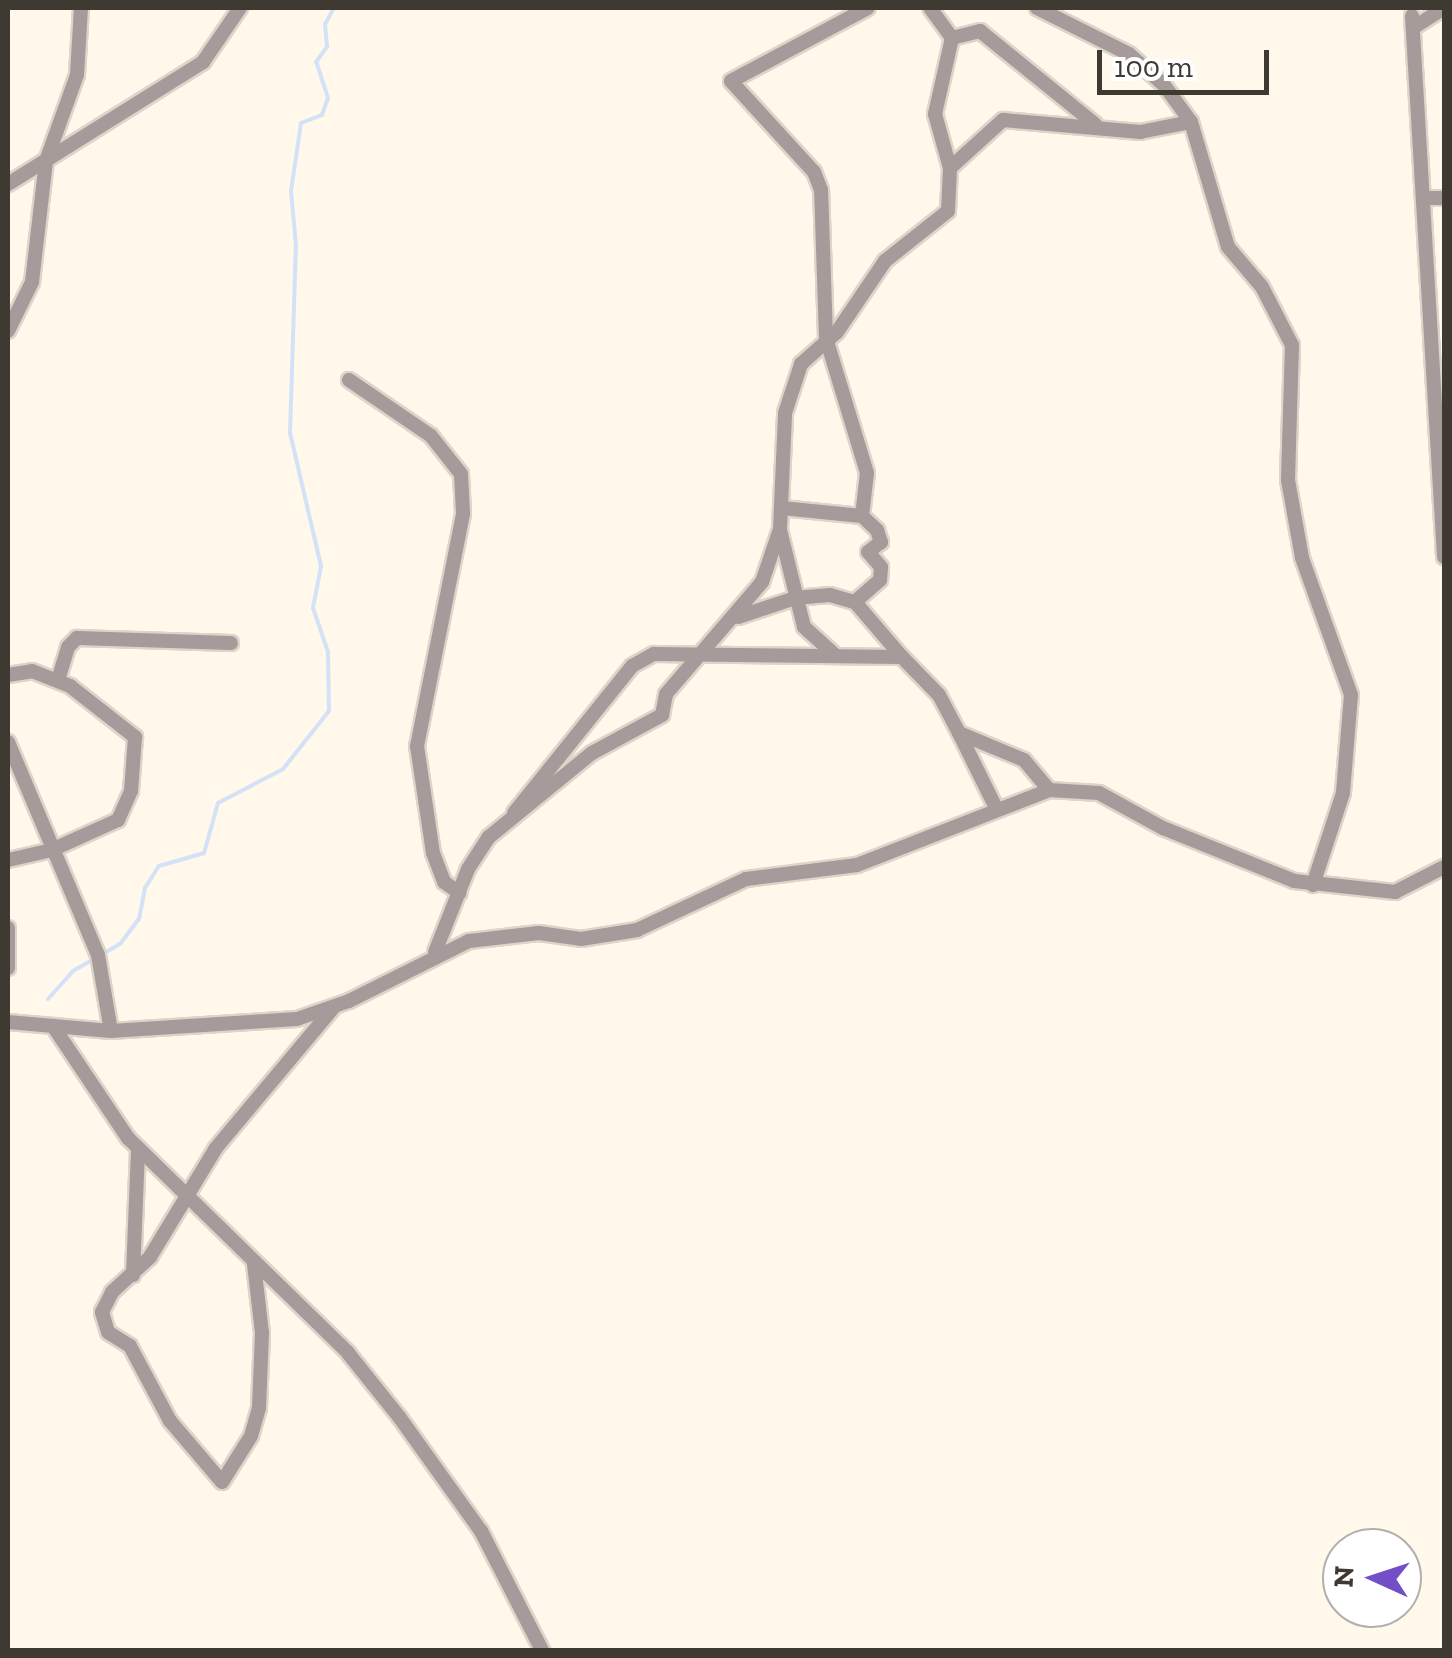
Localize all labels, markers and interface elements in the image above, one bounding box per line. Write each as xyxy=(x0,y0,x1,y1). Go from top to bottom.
scale bar xyxy=(1102,30,1274,92)
text: 100 m xyxy=(1114,49,1193,85)
north arrow xyxy=(1322,1528,1422,1628)
text: N xyxy=(1327,1565,1361,1588)

